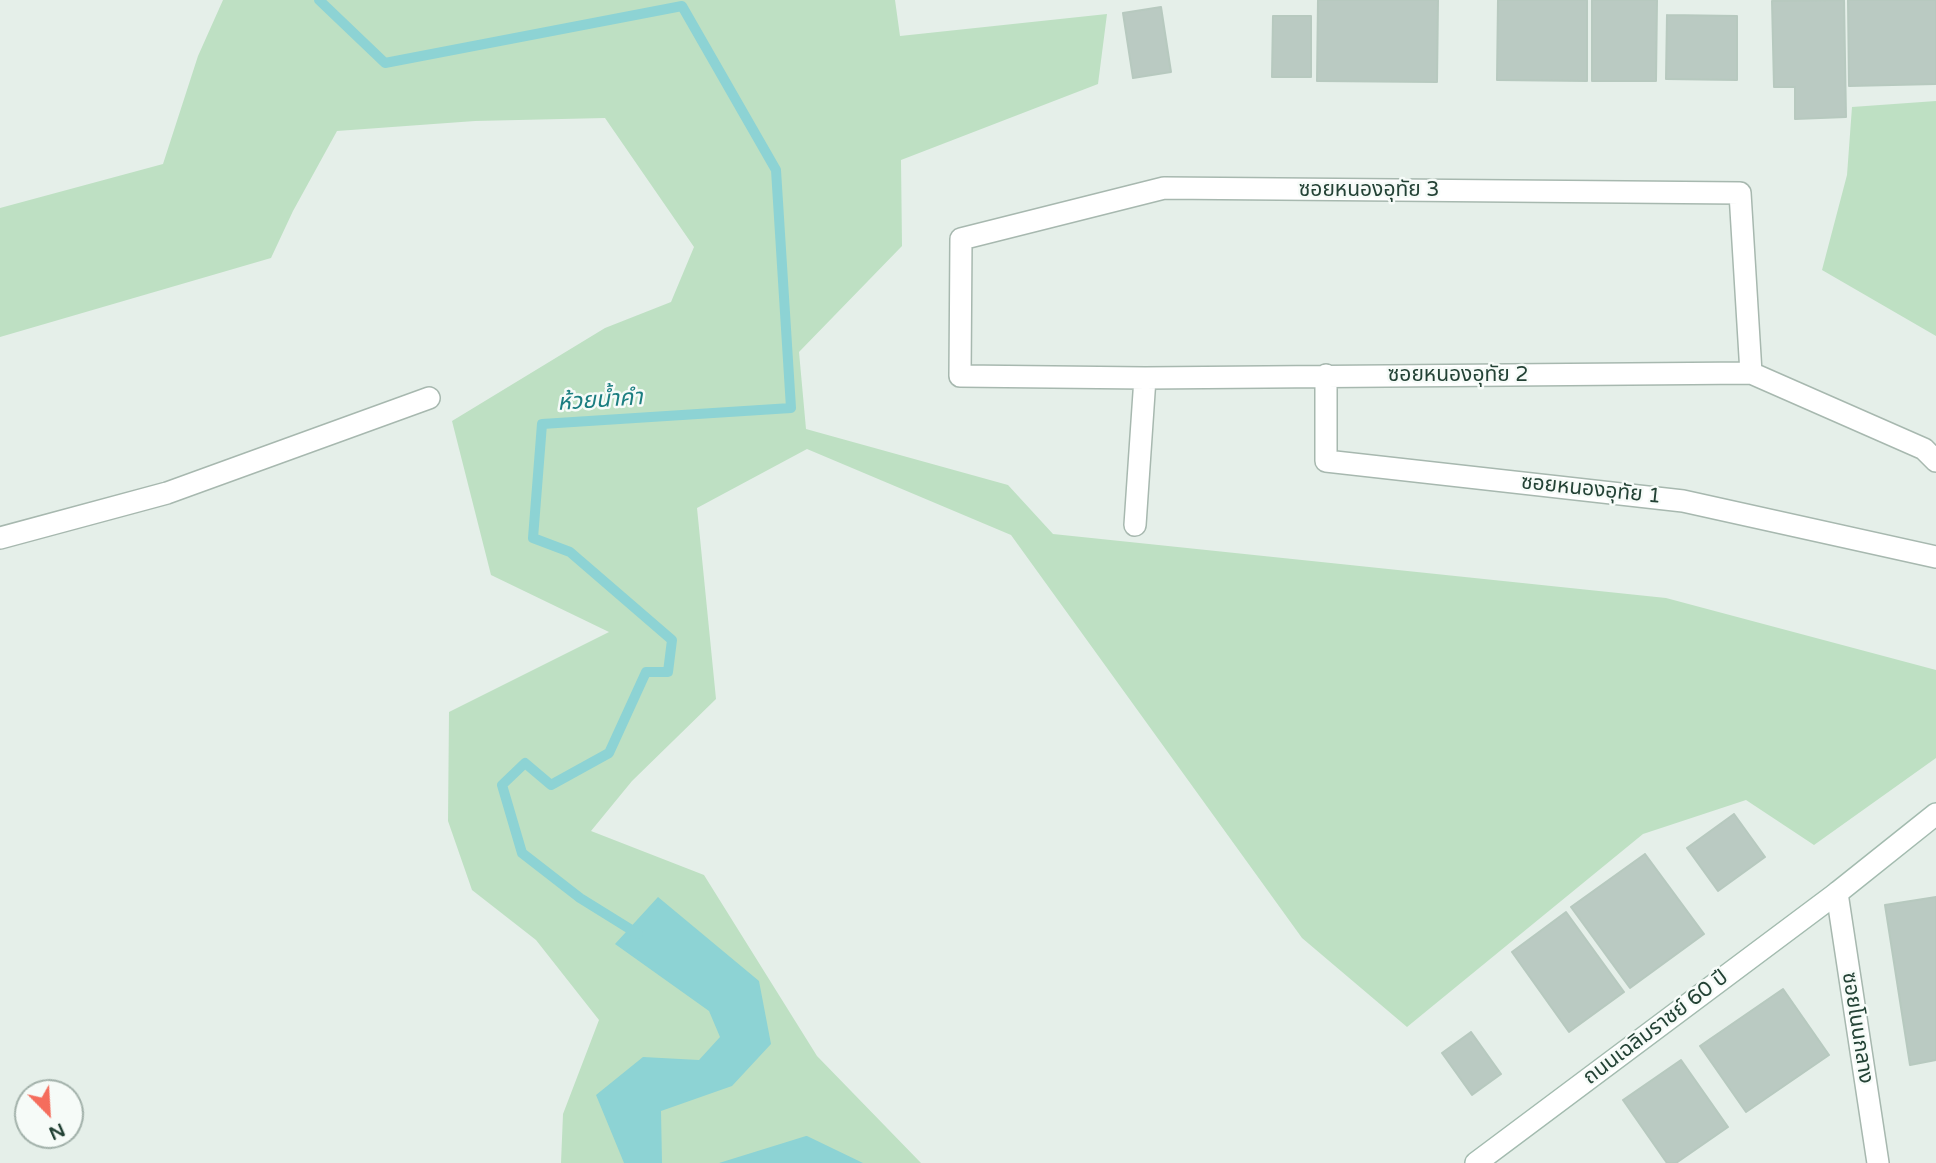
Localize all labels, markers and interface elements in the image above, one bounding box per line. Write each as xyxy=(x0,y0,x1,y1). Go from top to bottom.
street label: ซอยหนองอุทัย 3 xyxy=(1299,177,1439,203)
street label: ซอยหนองอุทัย 2 xyxy=(1388,362,1528,388)
water label: ห้วยน้ำคำ xyxy=(556,384,644,418)
street label: ซอยหนองอุทัย 1 xyxy=(1520,470,1662,510)
street label: ถนนเฉลิมราชย์ 60 ปี xyxy=(1579,965,1733,1091)
street label: ซอยโนนกลาง xyxy=(1836,970,1878,1086)
north arrow xyxy=(14,1079,84,1149)
text: N xyxy=(45,1118,68,1145)

